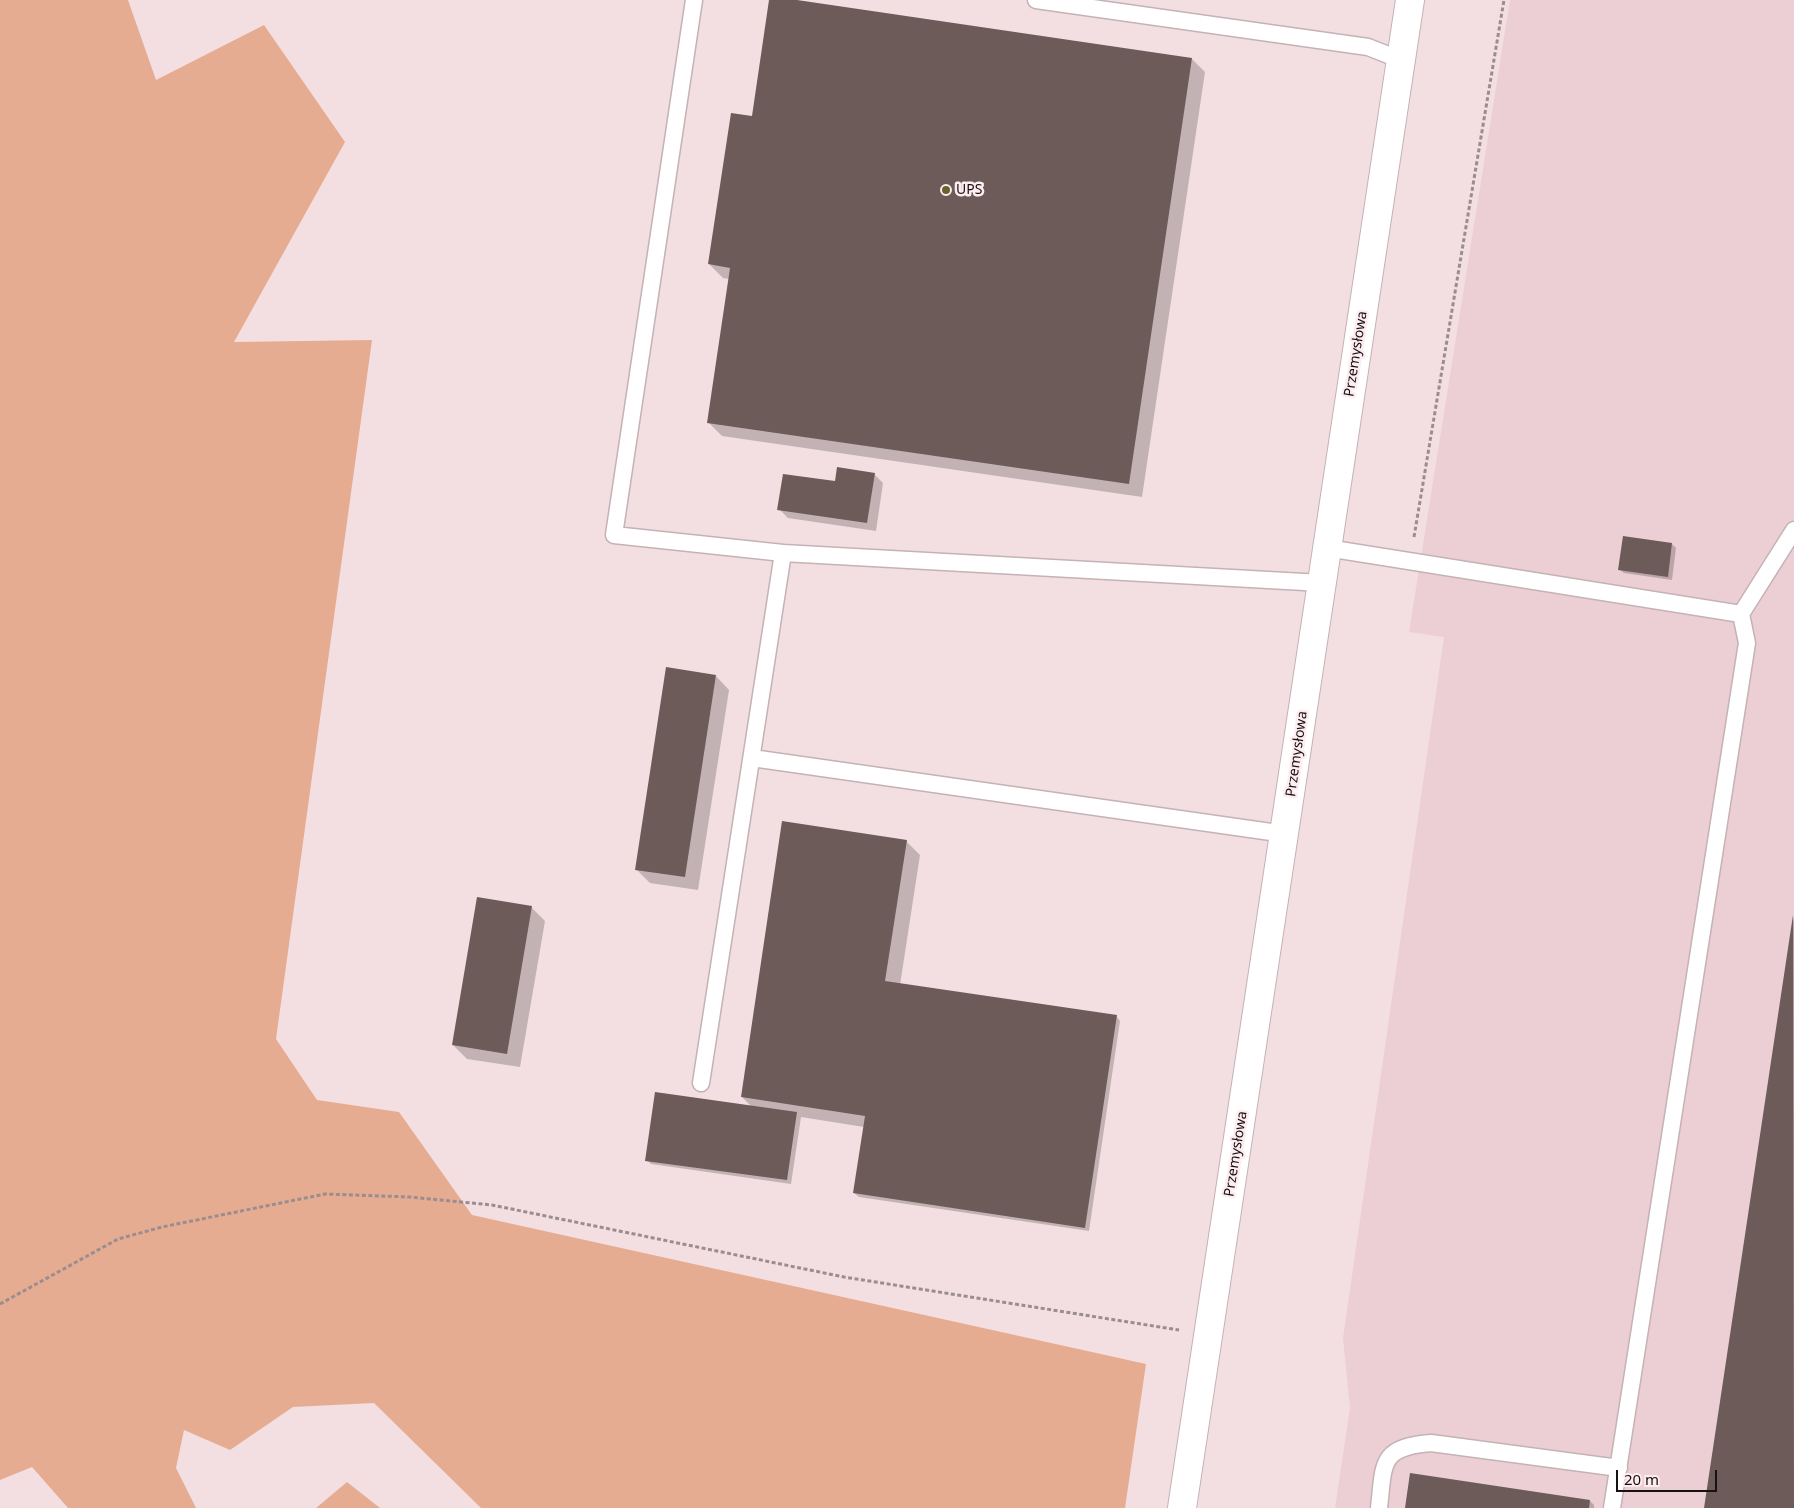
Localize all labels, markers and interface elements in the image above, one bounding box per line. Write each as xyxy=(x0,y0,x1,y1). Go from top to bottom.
place label: UPS xyxy=(956,182,982,198)
marker: UPS xyxy=(940,184,952,196)
street label: Przemysłowa xyxy=(1341,310,1371,398)
street label: Przemysłowa xyxy=(1283,710,1311,798)
street label: Przemysłowa xyxy=(1221,1110,1251,1198)
scale bar xyxy=(1619,1460,1720,1492)
text: 20 m xyxy=(1624,1469,1659,1489)

